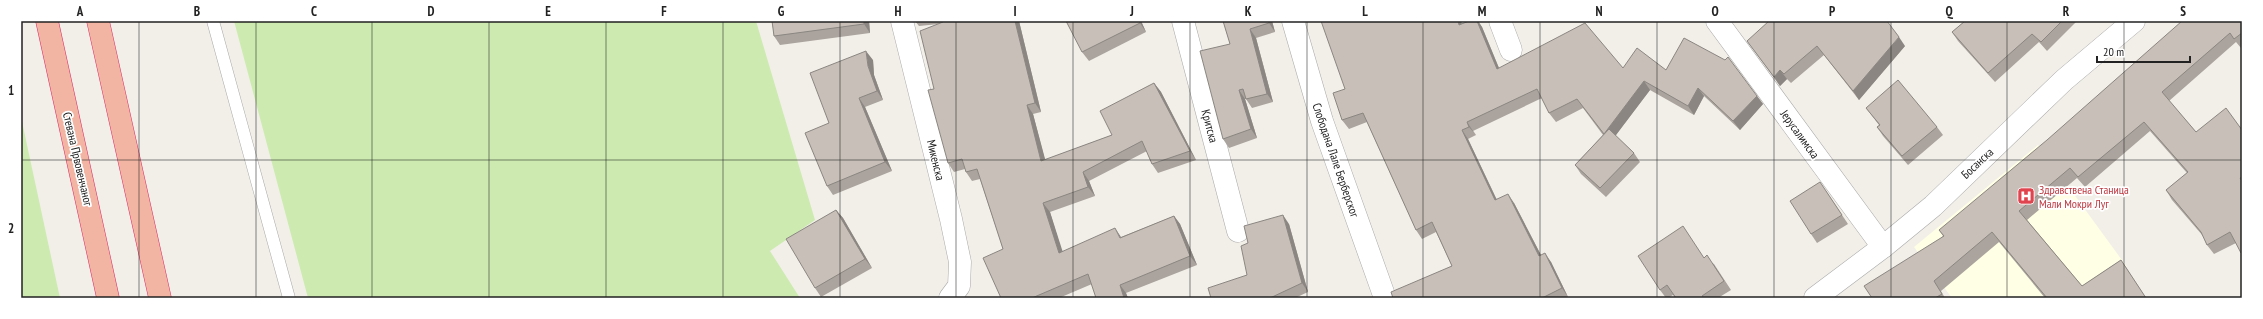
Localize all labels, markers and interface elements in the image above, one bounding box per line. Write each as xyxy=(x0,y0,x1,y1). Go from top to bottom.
text: A xyxy=(76,3,84,20)
text: B xyxy=(194,3,200,20)
text: C xyxy=(311,3,317,20)
text: D xyxy=(428,3,435,20)
text: E xyxy=(545,3,551,20)
text: F xyxy=(661,3,667,20)
text: G xyxy=(778,3,785,20)
text: H xyxy=(895,3,902,20)
text: I xyxy=(1013,3,1017,20)
text: J xyxy=(1129,3,1134,20)
text: K xyxy=(1245,3,1252,20)
text: L xyxy=(1362,3,1368,20)
text: M xyxy=(1478,3,1487,20)
text: N xyxy=(1595,3,1603,20)
text: O xyxy=(1711,3,1719,20)
text: P xyxy=(1829,3,1835,20)
text: Q xyxy=(1945,3,1953,20)
text: R xyxy=(2063,3,2070,20)
text: S xyxy=(2180,3,2186,20)
scale bar xyxy=(2097,38,2190,64)
text: 20 m xyxy=(2103,44,2124,59)
text: 1 xyxy=(8,82,14,99)
street label: Слободана Лале Берберског xyxy=(1309,101,1363,219)
street label: Јерусалимска xyxy=(1777,106,1823,161)
street label: Критска xyxy=(1198,108,1222,144)
street label: Стевана Првовенчаног xyxy=(60,111,96,208)
street label: Микенска xyxy=(924,138,948,182)
street label: Босанска xyxy=(1958,144,1996,182)
place label: Здравствена Станица Мали Мокри Луг xyxy=(2039,182,2129,211)
hospital icon: Здравствена Станица Мали Мокри Луг xyxy=(2016,186,2036,206)
text: 2 xyxy=(8,220,14,237)

